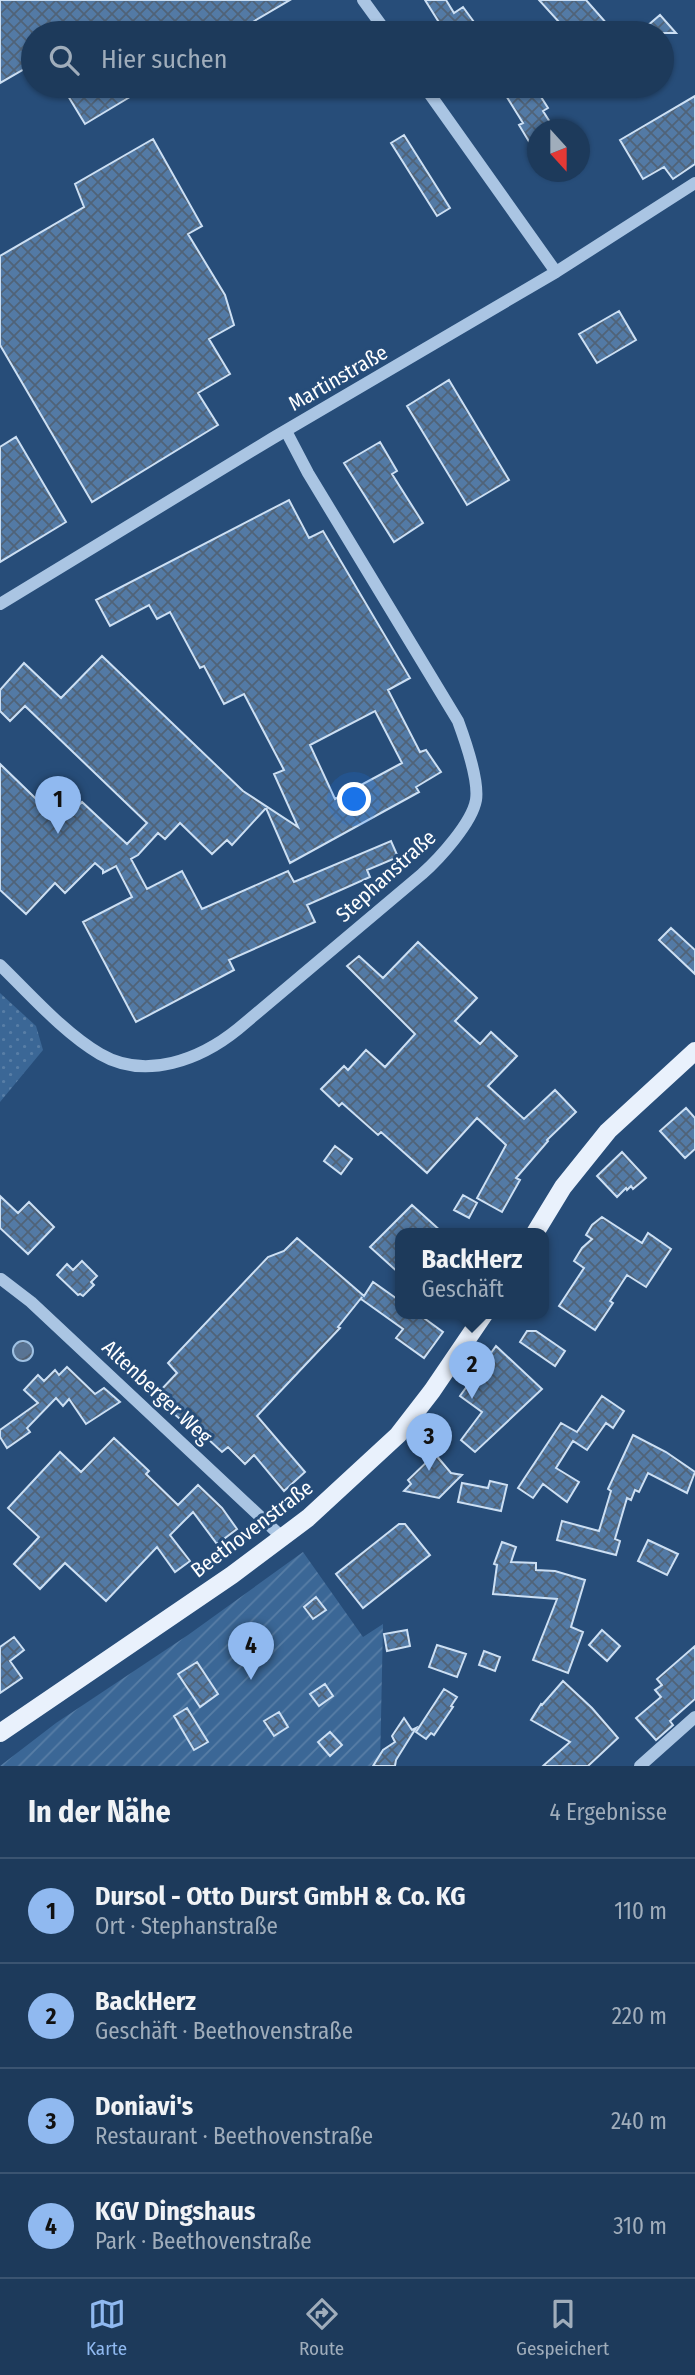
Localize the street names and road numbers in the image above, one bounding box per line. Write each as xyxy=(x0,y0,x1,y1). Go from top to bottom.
street label: Martinstraße xyxy=(284,339,392,417)
street label: Stephanstraße xyxy=(331,824,441,928)
street label: Altenberger Weg xyxy=(97,1334,218,1450)
street label: Beethovenstraße xyxy=(186,1475,318,1583)

